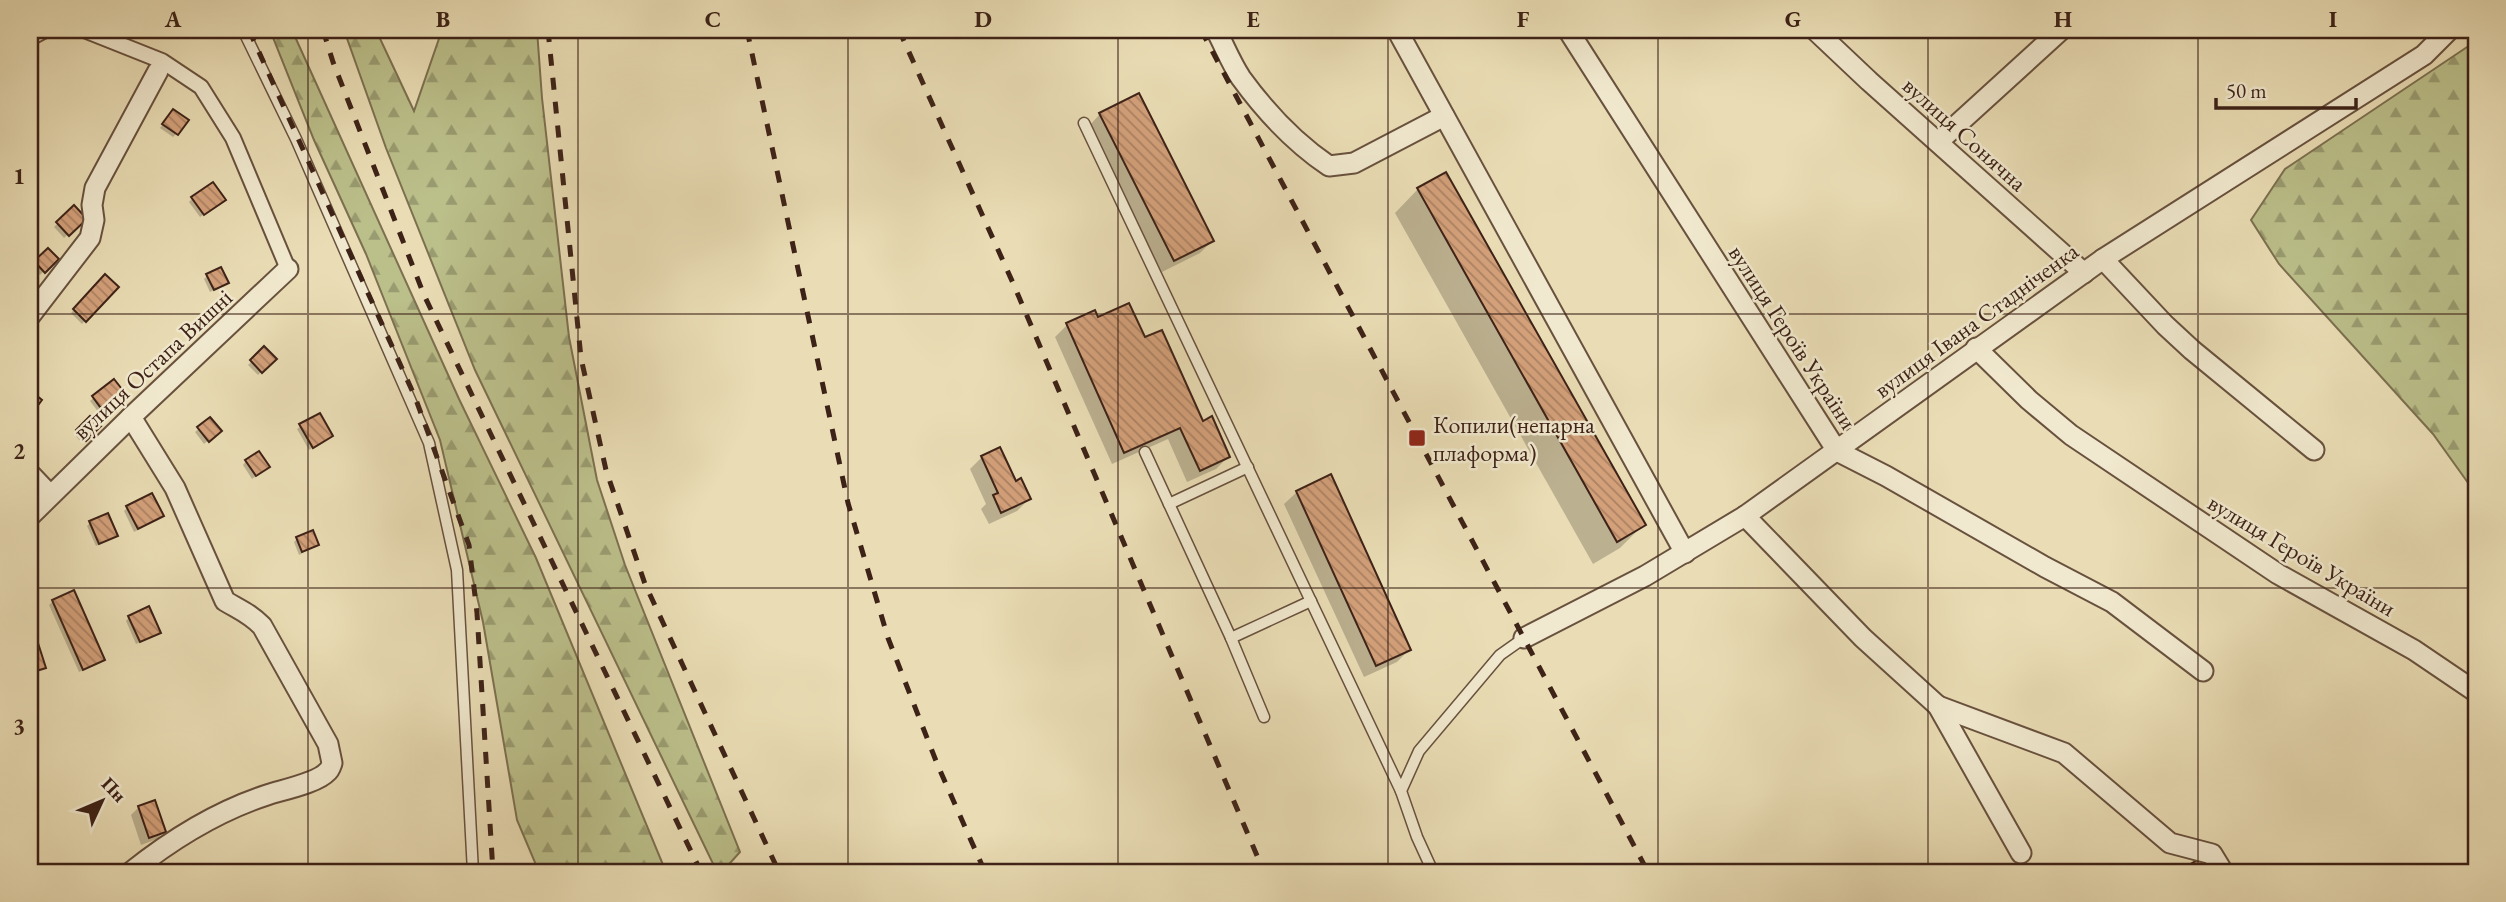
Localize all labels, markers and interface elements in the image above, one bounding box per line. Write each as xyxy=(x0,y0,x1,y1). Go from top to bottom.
text: A xyxy=(164,4,182,34)
text: B xyxy=(436,4,450,34)
text: C xyxy=(705,4,721,34)
text: D xyxy=(974,4,992,34)
text: E xyxy=(1246,4,1260,34)
text: F xyxy=(1517,4,1530,34)
text: G xyxy=(1785,4,1801,34)
text: H xyxy=(2054,4,2072,34)
text: I xyxy=(2329,4,2337,34)
scale bar xyxy=(2216,66,2356,110)
street label: вулиця Сонячна xyxy=(1896,70,2034,198)
text: 50 m xyxy=(2226,77,2267,104)
text: 1 xyxy=(13,161,25,191)
street label: вулиця Івана Стадніченка xyxy=(1868,235,2085,405)
street label: вулиця Героїв України xyxy=(1722,239,1864,435)
street label: вулиця Остапа Вишні xyxy=(66,282,239,446)
place label: Копили(непарна плаформа) xyxy=(1433,409,1595,468)
marker: Копили(непарна плаформа) xyxy=(1407,428,1427,448)
text: 2 xyxy=(13,436,25,466)
street label: вулиця Героїв України xyxy=(2202,487,2402,624)
text: 3 xyxy=(13,711,25,741)
north arrow xyxy=(66,766,136,836)
text: Пн xyxy=(96,772,132,808)

